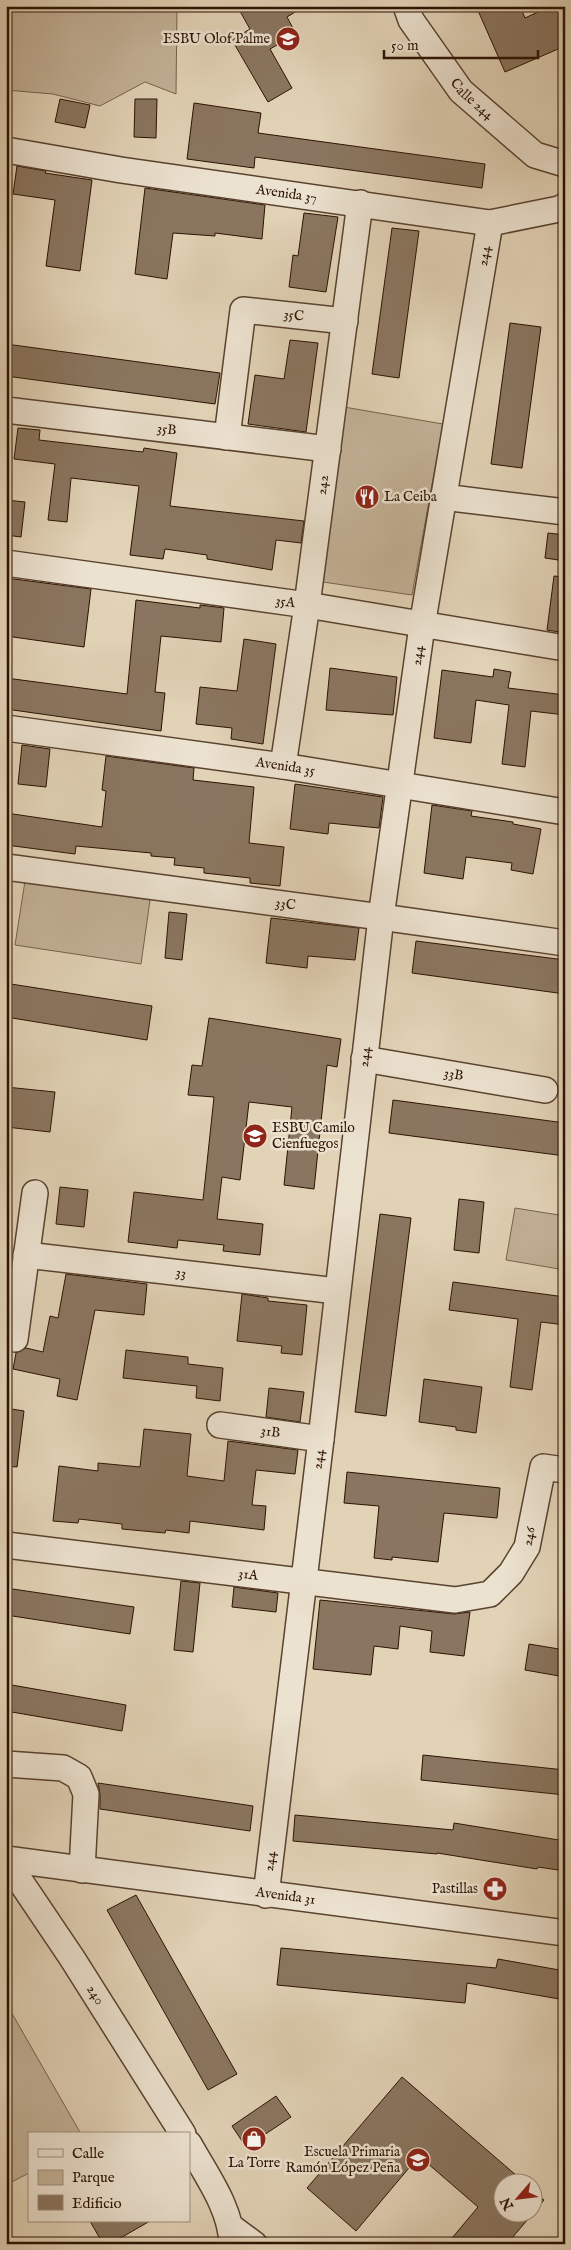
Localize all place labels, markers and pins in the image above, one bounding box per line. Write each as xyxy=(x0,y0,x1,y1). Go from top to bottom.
school or university icon: ESBU Olof Palme xyxy=(275,26,301,52)
place label: ESBU Olof Palme xyxy=(163,30,271,48)
restaurant icon: La Ceiba xyxy=(354,484,380,510)
place label: La Ceiba xyxy=(384,488,438,506)
place label: ESBU Camilo Cienfuegos xyxy=(272,1119,355,1153)
school or university icon: ESBU Camilo Cienfuegos xyxy=(242,1123,268,1149)
pharmacy icon: Pastillas xyxy=(482,1876,508,1902)
place label: Pastillas xyxy=(432,1880,478,1898)
shop icon: La Torre xyxy=(241,2126,267,2152)
place label: Escuela Primaria Ramón López Peña xyxy=(286,2143,401,2177)
school or university icon: Escuela Primaria Ramón López Peña xyxy=(405,2147,431,2173)
place label: La Torre xyxy=(228,2154,281,2172)

